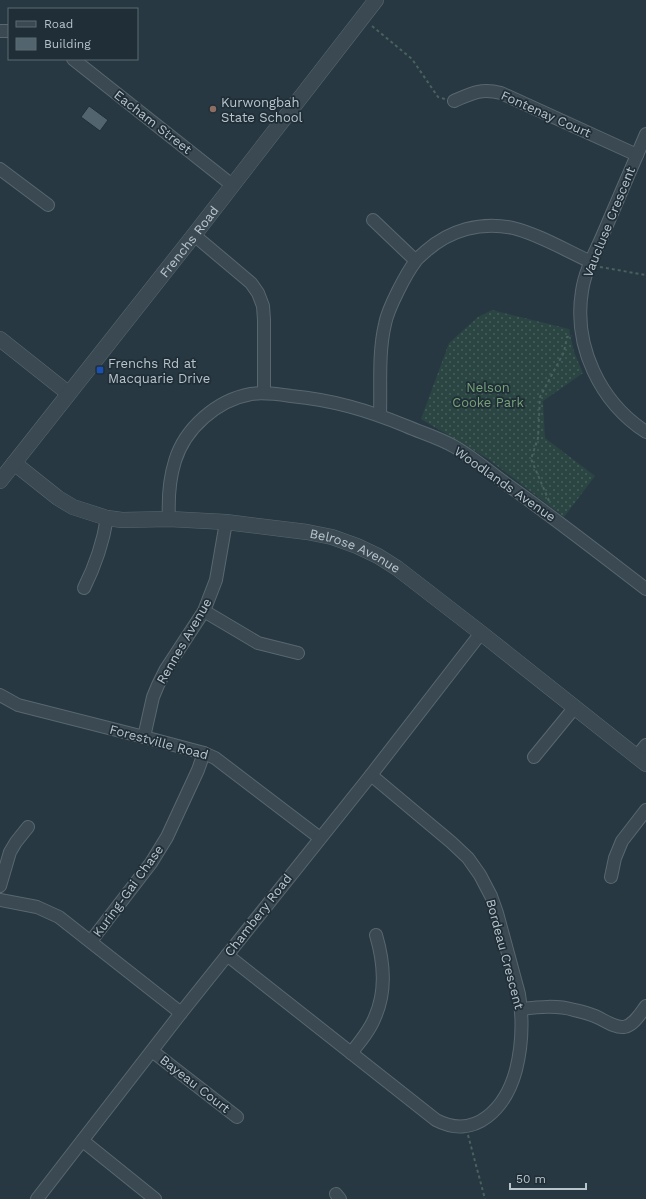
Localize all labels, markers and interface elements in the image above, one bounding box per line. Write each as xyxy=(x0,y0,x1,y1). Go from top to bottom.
legend xyxy=(8,8,138,60)
text: Road xyxy=(44,17,73,31)
text: Building xyxy=(44,37,91,51)
street label: Eacham Street xyxy=(111,87,195,157)
street label: Fontenay Court xyxy=(499,87,594,141)
place label: Kurwongbah State School xyxy=(221,95,303,125)
marker: Kurwongbah State School xyxy=(208,104,218,114)
street label: Vaucluse Crescent xyxy=(580,164,638,279)
street label: Frenchs Road xyxy=(156,203,221,280)
place label: Frenchs Rd at Macquarie Drive xyxy=(108,356,210,386)
marker: Frenchs Rd at Macquarie Drive xyxy=(95,365,105,375)
park label: Nelson Cooke Park xyxy=(452,380,524,410)
street label: Woodlands Avenue xyxy=(452,443,558,525)
street label: Belrose Avenue xyxy=(309,525,403,576)
street label: Rennes Avenue xyxy=(153,596,215,686)
street label: Forestville Road xyxy=(108,722,210,762)
street label: Kuring-Gai Chase xyxy=(90,842,166,940)
street label: Chambery Road xyxy=(221,871,295,959)
street label: Bordeau Crescent xyxy=(483,897,527,1011)
street label: Bayeau Court xyxy=(157,1052,233,1116)
scale bar xyxy=(510,1165,586,1191)
text: 50 m xyxy=(516,1172,546,1186)

